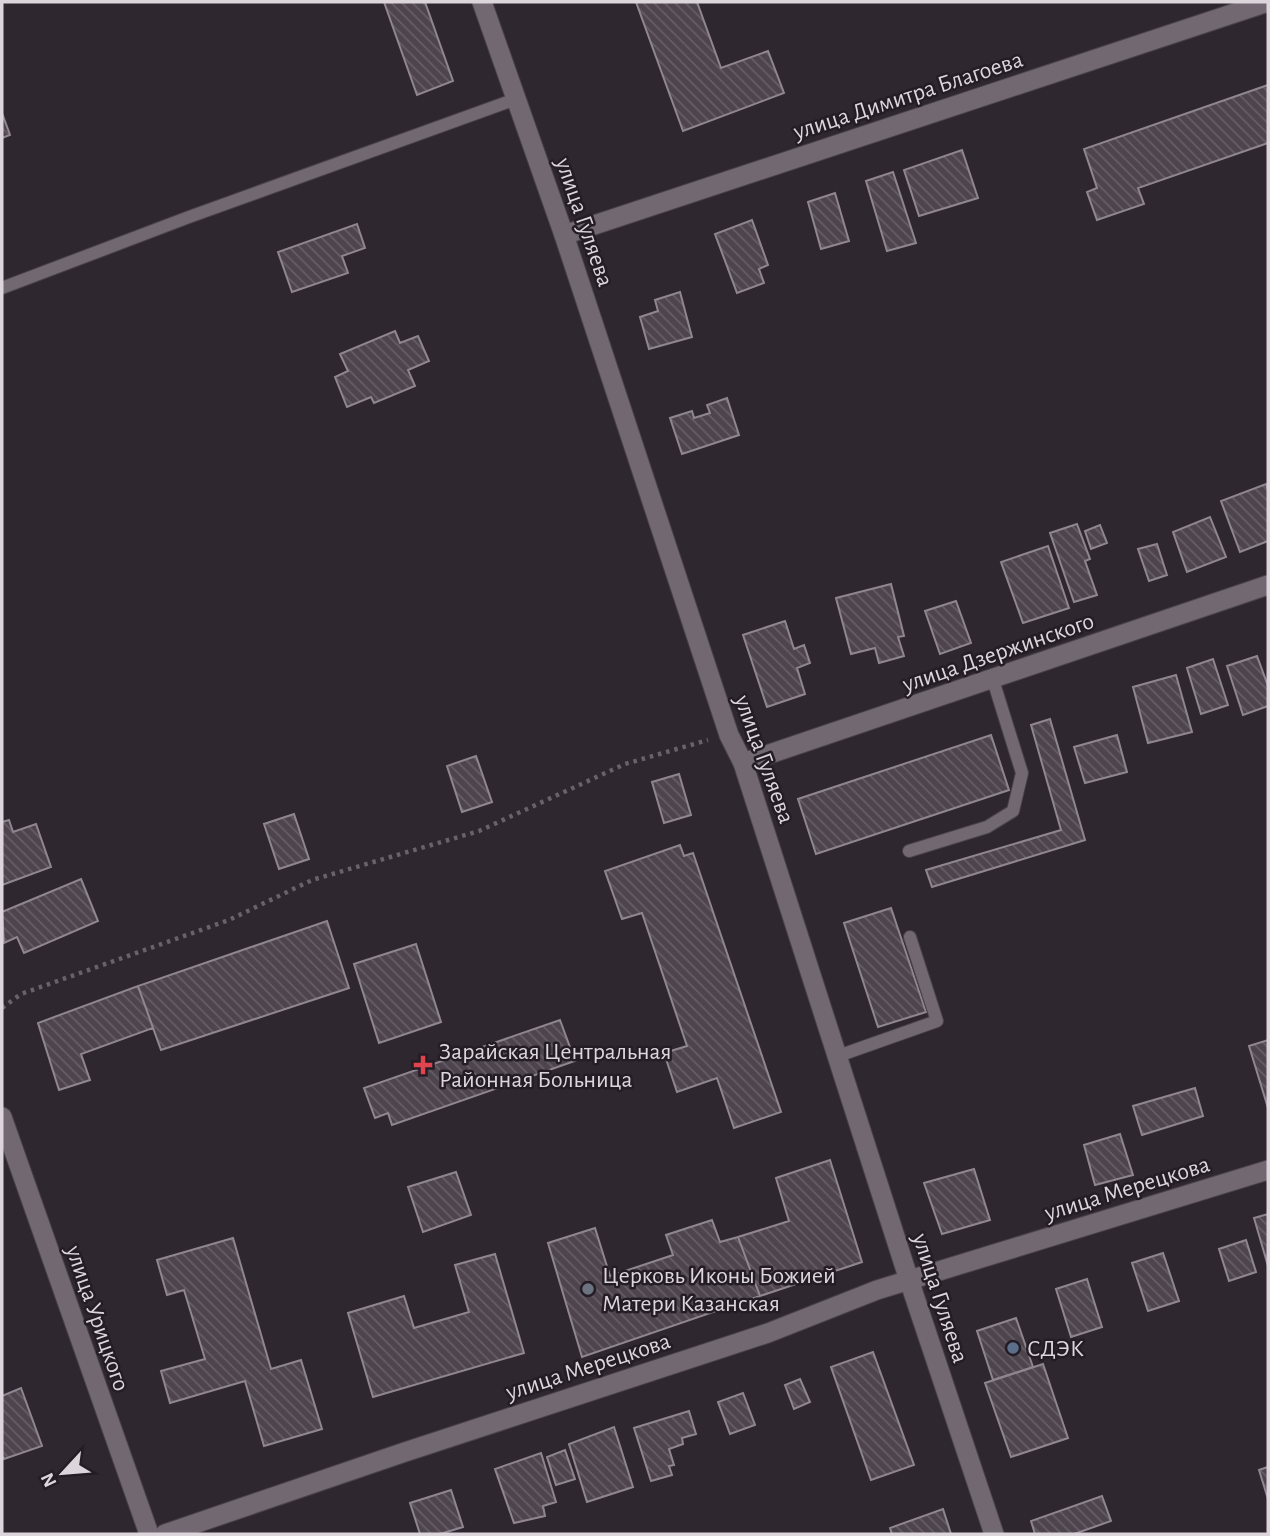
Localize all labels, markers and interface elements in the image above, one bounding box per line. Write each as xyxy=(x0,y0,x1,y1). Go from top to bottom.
street label: улица Димитра Благоева xyxy=(790,48,1026,145)
street label: улица Гуляева xyxy=(550,154,617,290)
street label: улица Дзержинского xyxy=(899,609,1097,697)
street label: улица Гуляева xyxy=(729,691,798,827)
place label: Зарайская Центральная Районная Больница xyxy=(439,1040,672,1092)
marker: Зарайская Центральная Районная Больница xyxy=(413,1055,433,1075)
street label: улица Мерецкова xyxy=(1041,1152,1213,1226)
street label: улица Гуляева xyxy=(908,1230,972,1366)
street label: улица Урицкого xyxy=(61,1242,133,1394)
place label: Церковь Иконы Божией Матери Казанская xyxy=(602,1264,836,1316)
marker: Церковь Иконы Божией Матери Казанская xyxy=(580,1281,596,1297)
street label: улица Мерецкова xyxy=(502,1329,674,1405)
place label: СДЭК xyxy=(1027,1337,1084,1361)
marker: СДЭК xyxy=(1005,1340,1021,1356)
north arrow xyxy=(28,1438,98,1508)
text: N xyxy=(38,1470,61,1490)

